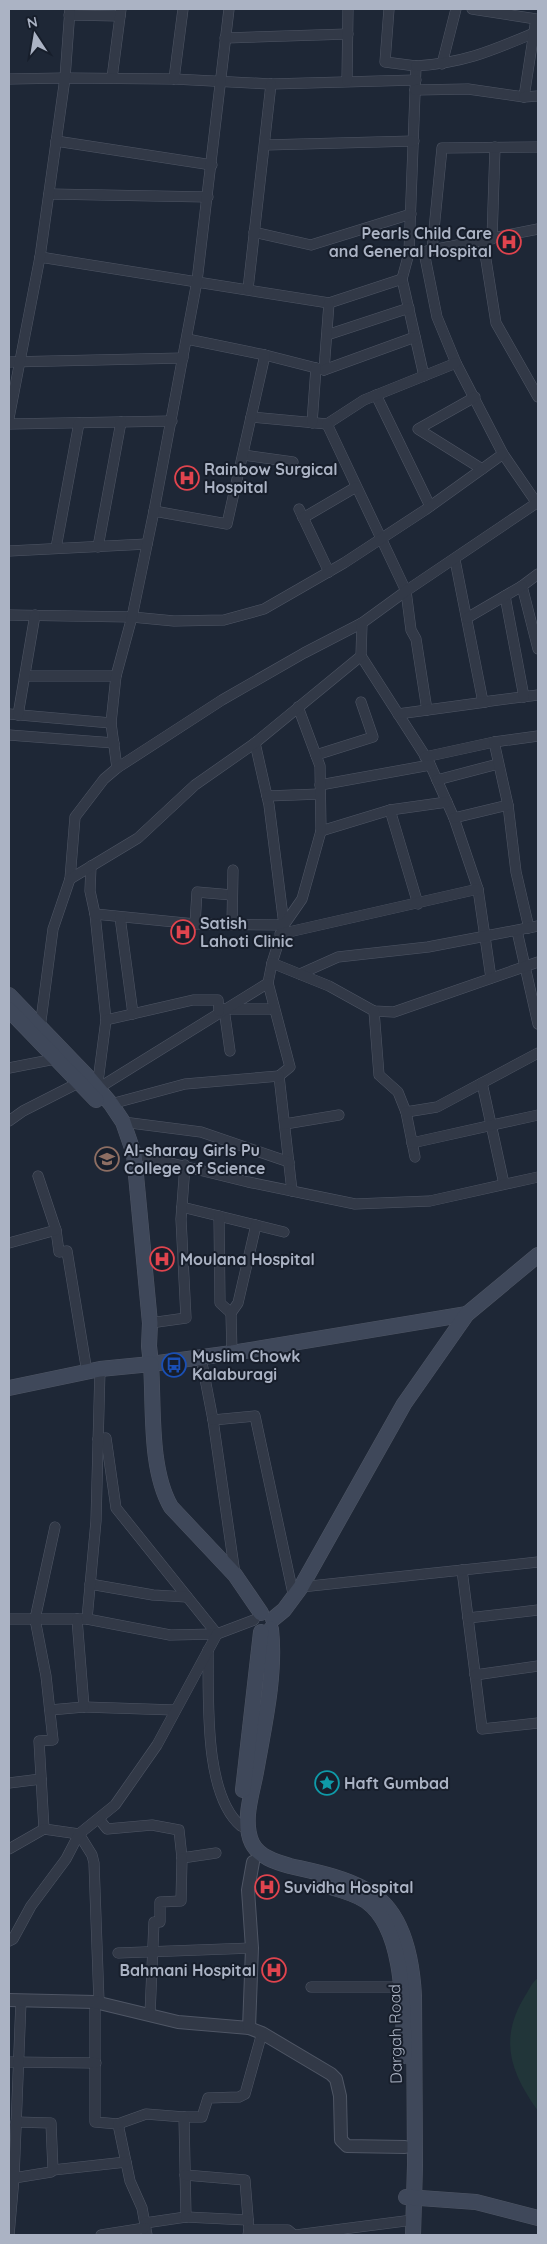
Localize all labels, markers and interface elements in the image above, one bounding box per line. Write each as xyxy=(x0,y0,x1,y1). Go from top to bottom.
north arrow xyxy=(10,10,60,60)
text: N xyxy=(25,12,39,32)
place label: Pearls Child Care and General Hospital xyxy=(329,223,492,261)
hospital icon: Pearls Child Care and General Hospital xyxy=(496,229,522,255)
place label: Rainbow Surgical Hospital xyxy=(204,459,338,497)
hospital icon: Rainbow Surgical Hospital xyxy=(174,465,200,491)
place label: Satish Lahoti Clinic xyxy=(200,913,293,951)
hospital icon: Satish Lahoti Clinic xyxy=(170,919,196,945)
place label: Al-sharay Girls Pu College of Science xyxy=(124,1140,266,1178)
school or university icon: Al-sharay Girls Pu College of Science xyxy=(94,1146,120,1172)
hospital icon: Moulana Hospital xyxy=(149,1246,175,1272)
place label: Moulana Hospital xyxy=(180,1249,315,1269)
place label: Muslim Chowk Kalaburagi xyxy=(192,1346,300,1384)
bus stop icon: Muslim Chowk Kalaburagi xyxy=(161,1352,187,1378)
place icon: Haft Gumbad xyxy=(314,1770,340,1796)
place label: Haft Gumbad xyxy=(344,1773,449,1793)
hospital icon: Suvidha Hospital xyxy=(254,1874,280,1900)
place label: Suvidha Hospital xyxy=(284,1877,414,1897)
hospital icon: Bahmani Hospital xyxy=(261,1957,287,1983)
place label: Bahmani Hospital xyxy=(120,1960,256,1980)
street label: Dargah Road xyxy=(384,1984,406,2084)

